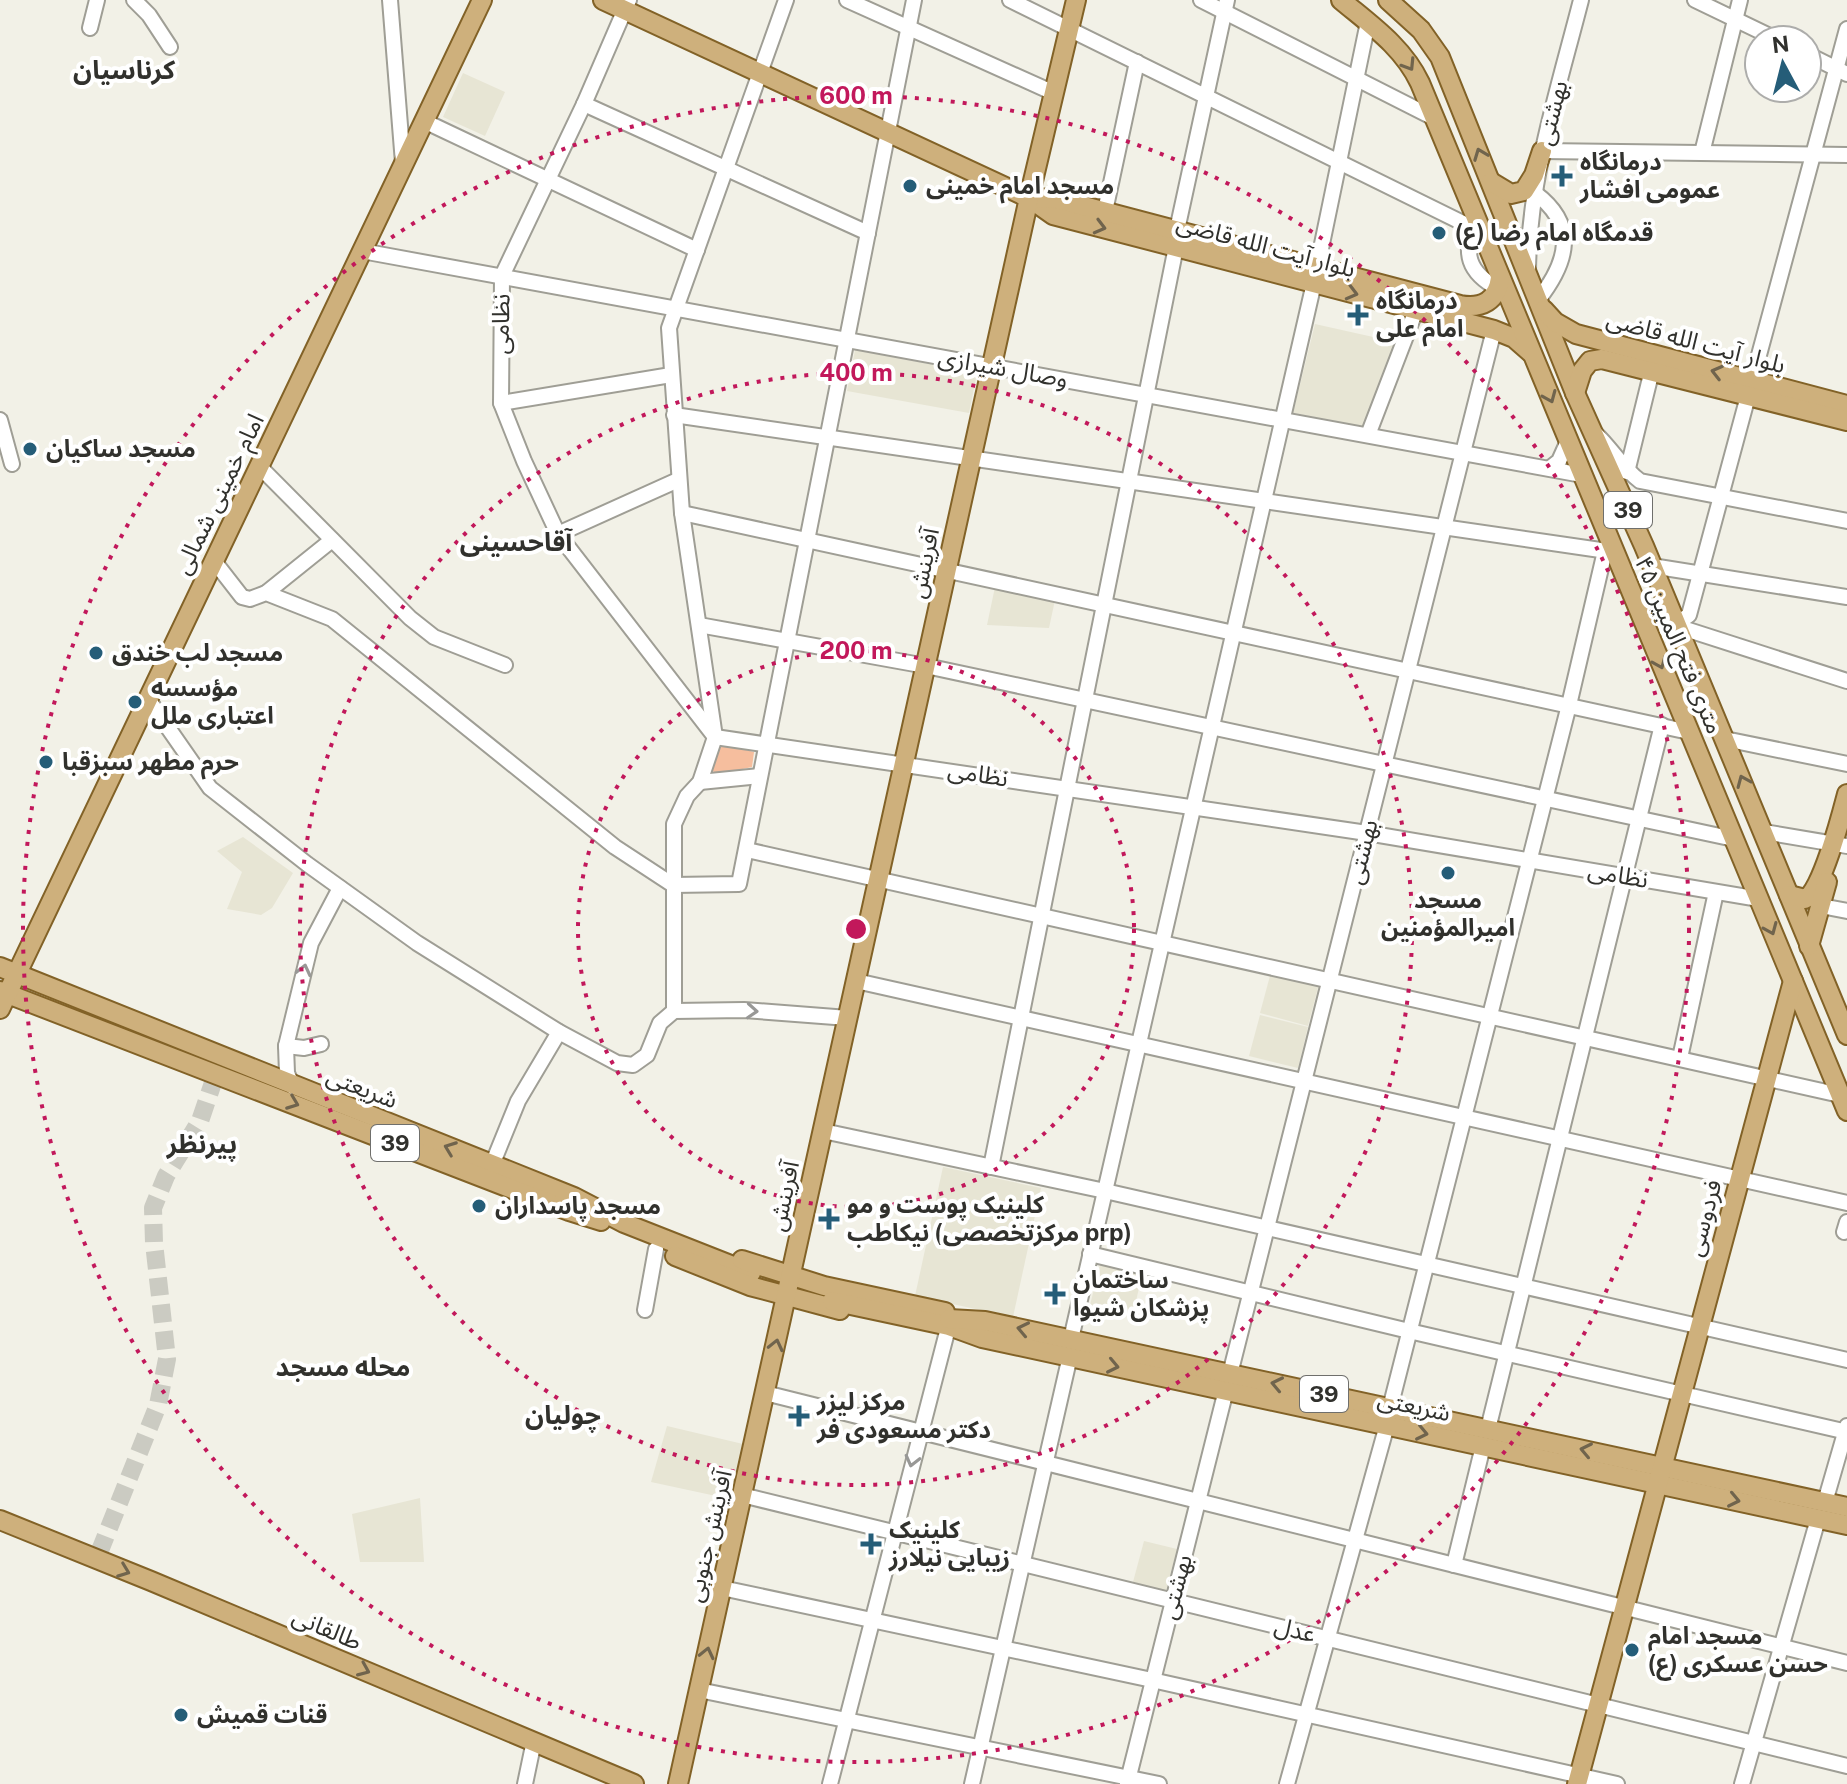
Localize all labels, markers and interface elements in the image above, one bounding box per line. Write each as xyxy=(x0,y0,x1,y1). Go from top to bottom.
north arrow xyxy=(1743,24,1823,104)
text: N xyxy=(1770,30,1791,58)
district label: کرناسیان xyxy=(73,54,176,85)
one-way arrow xyxy=(1399,56,1414,70)
street label: بهشتی xyxy=(1530,78,1573,148)
text: 600 m xyxy=(819,81,893,109)
place label: درمانگاه عمومی افشار xyxy=(1579,147,1720,204)
one-way arrow xyxy=(1473,148,1490,162)
marker: درمانگاه عمومی افشار xyxy=(1551,165,1573,187)
place label: مسجد امام خمینی xyxy=(926,171,1114,204)
marker: مسجد امام خمینی xyxy=(901,177,919,195)
street label: بلوار آیت الله قاضی xyxy=(1174,208,1359,283)
one-way arrow xyxy=(1093,218,1107,235)
place label: قدمگاه امام رضا (ع) xyxy=(1455,218,1653,251)
marker: قدمگاه امام رضا (ع) xyxy=(1430,224,1448,242)
one-way arrow xyxy=(1344,284,1358,301)
place label: درمانگاه امام علی xyxy=(1376,286,1464,347)
street label: نظامی xyxy=(485,293,515,355)
marker: درمانگاه امام علی xyxy=(1347,304,1369,326)
street label: بلوار آیت‌ الله قاضی xyxy=(1604,304,1789,379)
street label: وصال شیرازی xyxy=(936,342,1070,393)
text: 400 m xyxy=(819,358,893,386)
one-way arrow xyxy=(1711,364,1725,381)
one-way arrow xyxy=(1540,389,1557,403)
street label: امام خمینی شمالی xyxy=(167,409,274,581)
place label: مسجد ساکیان xyxy=(46,434,196,463)
marker: مسجد ساکیان xyxy=(21,440,39,458)
road number: 39 xyxy=(1604,492,1652,528)
street label: آفرینش xyxy=(902,524,945,601)
district label: آقاحسینی xyxy=(460,526,573,557)
street label: ۴۵ متری فتح المبین xyxy=(1626,552,1730,739)
text: 200 m xyxy=(819,636,893,664)
place label: مسجد لب خندق xyxy=(112,638,283,668)
marker: مسجد لب خندق xyxy=(87,644,105,662)
one-way arrow xyxy=(1651,655,1667,669)
place label: مؤسسه اعتباری ملل xyxy=(151,673,274,730)
marker: مؤسسه اعتباری ملل xyxy=(126,693,144,711)
place label: حرم مطهر سبزقبا xyxy=(62,747,239,780)
marker: حرم مطهر سبزقبا xyxy=(37,753,55,771)
street label: نظامی xyxy=(946,754,1010,792)
one-way arrow xyxy=(1736,775,1752,790)
street label: بهشتی xyxy=(1340,817,1383,887)
street label: نظامی xyxy=(1586,855,1651,893)
marker: مسجد امیرالمؤمنین xyxy=(1439,864,1457,882)
place label: مسجد امیرالمؤمنین xyxy=(1381,885,1515,942)
centre of rings xyxy=(842,915,870,943)
one-way arrow xyxy=(1762,921,1778,935)
one-way arrow xyxy=(295,964,312,978)
one-way arrow xyxy=(746,1002,759,1019)
street label: شریعتی xyxy=(322,1061,402,1114)
one-way arrow xyxy=(285,1093,299,1110)
road number: 39 xyxy=(371,1125,419,1161)
district label: پیرنظر xyxy=(166,1128,237,1162)
one-way arrow xyxy=(444,1141,458,1158)
street label: آفرینش xyxy=(762,1157,805,1234)
street label: فردوسی xyxy=(1679,1176,1728,1259)
place label: کلینیک پوست و مو نیکاطب (مرکزتخصصی prp) xyxy=(847,1190,1132,1248)
place label: مسجد پاسداران xyxy=(495,1191,661,1222)
marker: مسجد پاسداران xyxy=(470,1197,488,1215)
marker: کلینیک پوست و مو نیکاطب (مرکزتخصصی prp) xyxy=(818,1208,840,1230)
place label: ساختمان پزشکان شیوا xyxy=(1073,1265,1209,1324)
marker: ساختمان پزشکان شیوا xyxy=(1044,1283,1066,1305)
one-way arrow xyxy=(1016,1321,1030,1338)
one-way arrow xyxy=(767,1338,784,1352)
district label: محله مسجد xyxy=(276,1351,410,1382)
one-way arrow xyxy=(1106,1357,1120,1374)
one-way arrow xyxy=(1271,1376,1284,1393)
road number: 39 xyxy=(1300,1376,1348,1412)
street label: شریعتی xyxy=(1375,1384,1453,1427)
place label: مرکز لیزر دکتر مسعودی فر xyxy=(816,1387,991,1444)
district label: چولیان xyxy=(525,1399,601,1433)
marker: مرکز لیزر دکتر مسعودی فر xyxy=(788,1405,810,1427)
one-way arrow xyxy=(1415,1424,1429,1441)
one-way arrow xyxy=(1579,1442,1593,1459)
one-way arrow xyxy=(905,1454,922,1468)
street label: آفرینش جنوبی xyxy=(679,1466,738,1605)
one-way arrow xyxy=(1726,1491,1740,1508)
place label: کلینیک زیبایی نیلارز xyxy=(888,1515,1010,1572)
marker: کلینیک زیبایی نیلارز xyxy=(860,1533,882,1555)
street label: بهشتی xyxy=(1153,1551,1197,1622)
one-way arrow xyxy=(116,1561,130,1577)
street label: طالقانی xyxy=(289,1601,366,1655)
street label: عدل xyxy=(1271,1610,1319,1649)
place label: مسجد امام حسن عسکری (ع) xyxy=(1648,1621,1828,1681)
marker: مسجد امام حسن عسکری (ع) xyxy=(1623,1641,1641,1659)
one-way arrow xyxy=(698,1647,715,1661)
one-way arrow xyxy=(356,1661,370,1677)
place label: قنات قمیش xyxy=(197,1700,327,1729)
marker: قنات قمیش xyxy=(172,1706,190,1724)

